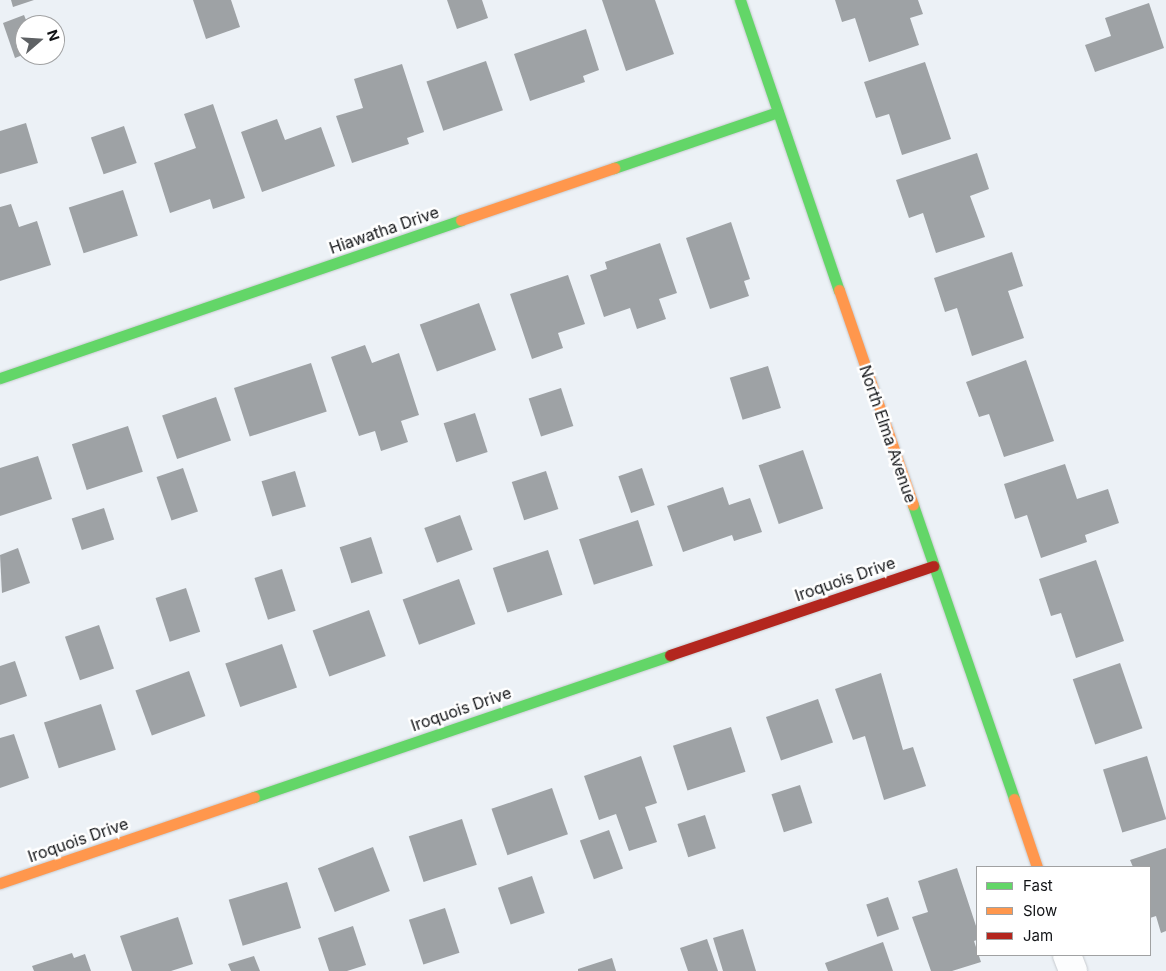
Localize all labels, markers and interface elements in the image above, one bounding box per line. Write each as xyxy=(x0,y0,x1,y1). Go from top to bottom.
north arrow xyxy=(15,15,65,65)
text: N xyxy=(44,27,63,43)
street label: Hiawatha Drive xyxy=(327,202,441,258)
street label: North Elma Avenue xyxy=(855,363,921,505)
street label: Iroquois Drive xyxy=(792,553,898,605)
street label: Iroquois Drive xyxy=(408,683,514,735)
street label: Iroquois Drive xyxy=(25,814,131,866)
legend xyxy=(976,866,1151,956)
text: Fast xyxy=(1023,876,1053,895)
text: Slow xyxy=(1023,901,1057,920)
text: Jam xyxy=(1023,926,1053,945)

